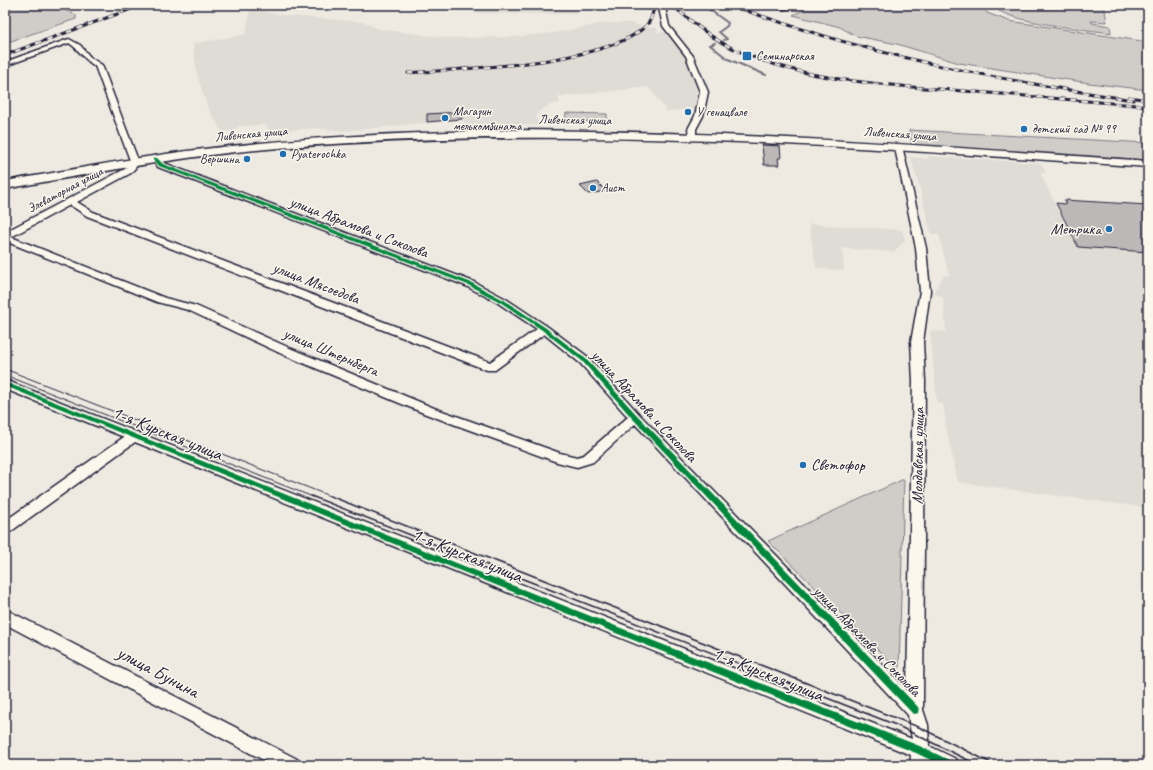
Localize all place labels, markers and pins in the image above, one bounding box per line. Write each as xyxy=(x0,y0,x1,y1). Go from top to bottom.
place label: Семинарская xyxy=(756,48,815,64)
marker: Семинарская xyxy=(741,50,753,62)
place label: Магазин мелькомбината xyxy=(453,103,522,134)
place label: У генацвале xyxy=(696,104,747,120)
marker: У генацвале xyxy=(683,107,693,117)
marker: Магазин мелькомбината xyxy=(440,113,450,123)
place label: детский сад № 99 xyxy=(1032,121,1117,137)
marker: детский сад № 99 xyxy=(1019,124,1029,134)
place label: Pyaterochka xyxy=(291,146,347,162)
marker: Pyaterochka xyxy=(278,149,288,159)
place label: Вершина xyxy=(200,151,241,167)
marker: Вершина xyxy=(242,154,252,164)
place label: Аист xyxy=(601,180,626,196)
marker: Аист xyxy=(588,183,598,193)
place label: Метрика xyxy=(1051,219,1102,239)
marker: Метрика xyxy=(1104,224,1114,234)
place label: Светофор xyxy=(811,455,866,475)
marker: Светофор xyxy=(798,460,808,470)

